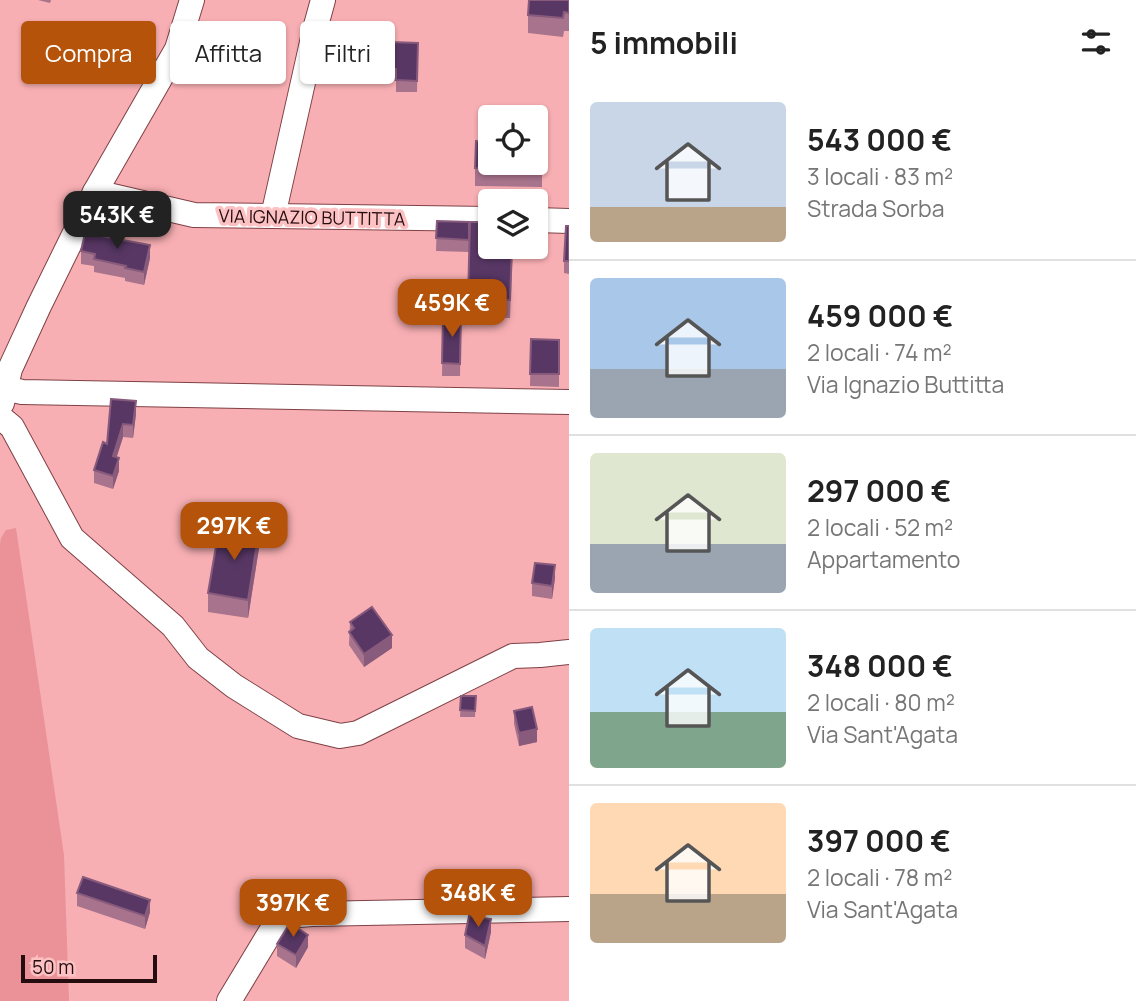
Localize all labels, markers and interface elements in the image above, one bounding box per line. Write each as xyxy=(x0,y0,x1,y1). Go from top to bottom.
chip: Compra xyxy=(21,21,156,84)
chip: Affitta xyxy=(170,21,286,84)
chip: Filtri xyxy=(300,21,395,84)
text: 5 immobili xyxy=(590,22,738,63)
icon: filters xyxy=(1077,23,1115,61)
map controls xyxy=(478,105,548,259)
button: locate xyxy=(478,105,548,175)
text: 543 000 € xyxy=(807,119,952,160)
icon: home xyxy=(646,130,730,214)
text: 3 locali · 83 m² xyxy=(807,160,953,192)
button: layers xyxy=(478,189,548,259)
pin: 543K € xyxy=(60,191,174,251)
text: Strada Sorba xyxy=(807,192,944,224)
text: 543K € xyxy=(79,198,155,230)
street label: VIA IGNAZIO BUTTITTA xyxy=(219,203,406,231)
pin: 459K € xyxy=(395,280,509,339)
text: 459K € xyxy=(414,286,490,318)
text: 459 000 € xyxy=(807,295,953,336)
icon: home xyxy=(646,306,730,390)
text: 2 locali · 74 m² xyxy=(807,336,952,368)
text: Via Ignazio Buttitta xyxy=(807,368,1004,400)
text: 297 000 € xyxy=(807,470,951,511)
icon: home xyxy=(646,481,730,565)
pin: 297K € xyxy=(177,503,291,562)
text: 297K € xyxy=(197,509,271,541)
text: 2 locali · 52 m² xyxy=(807,511,953,543)
text: Appartamento xyxy=(807,543,960,575)
text: 348 000 € xyxy=(807,645,953,686)
icon: home xyxy=(646,656,730,740)
text: 2 locali · 80 m² xyxy=(807,686,955,718)
text: Via Sant'Agata xyxy=(807,718,958,750)
text: 397 000 € xyxy=(807,820,951,861)
icon: home xyxy=(646,831,730,915)
text: 2 locali · 78 m² xyxy=(807,861,952,893)
pin: 348K € xyxy=(421,870,535,929)
text: 348K € xyxy=(440,876,516,908)
pin: 397K € xyxy=(236,880,350,939)
text: 397K € xyxy=(256,886,330,918)
text: Via Sant'Agata xyxy=(807,893,958,925)
scale bar xyxy=(21,952,158,984)
text: 50 m xyxy=(32,954,74,980)

